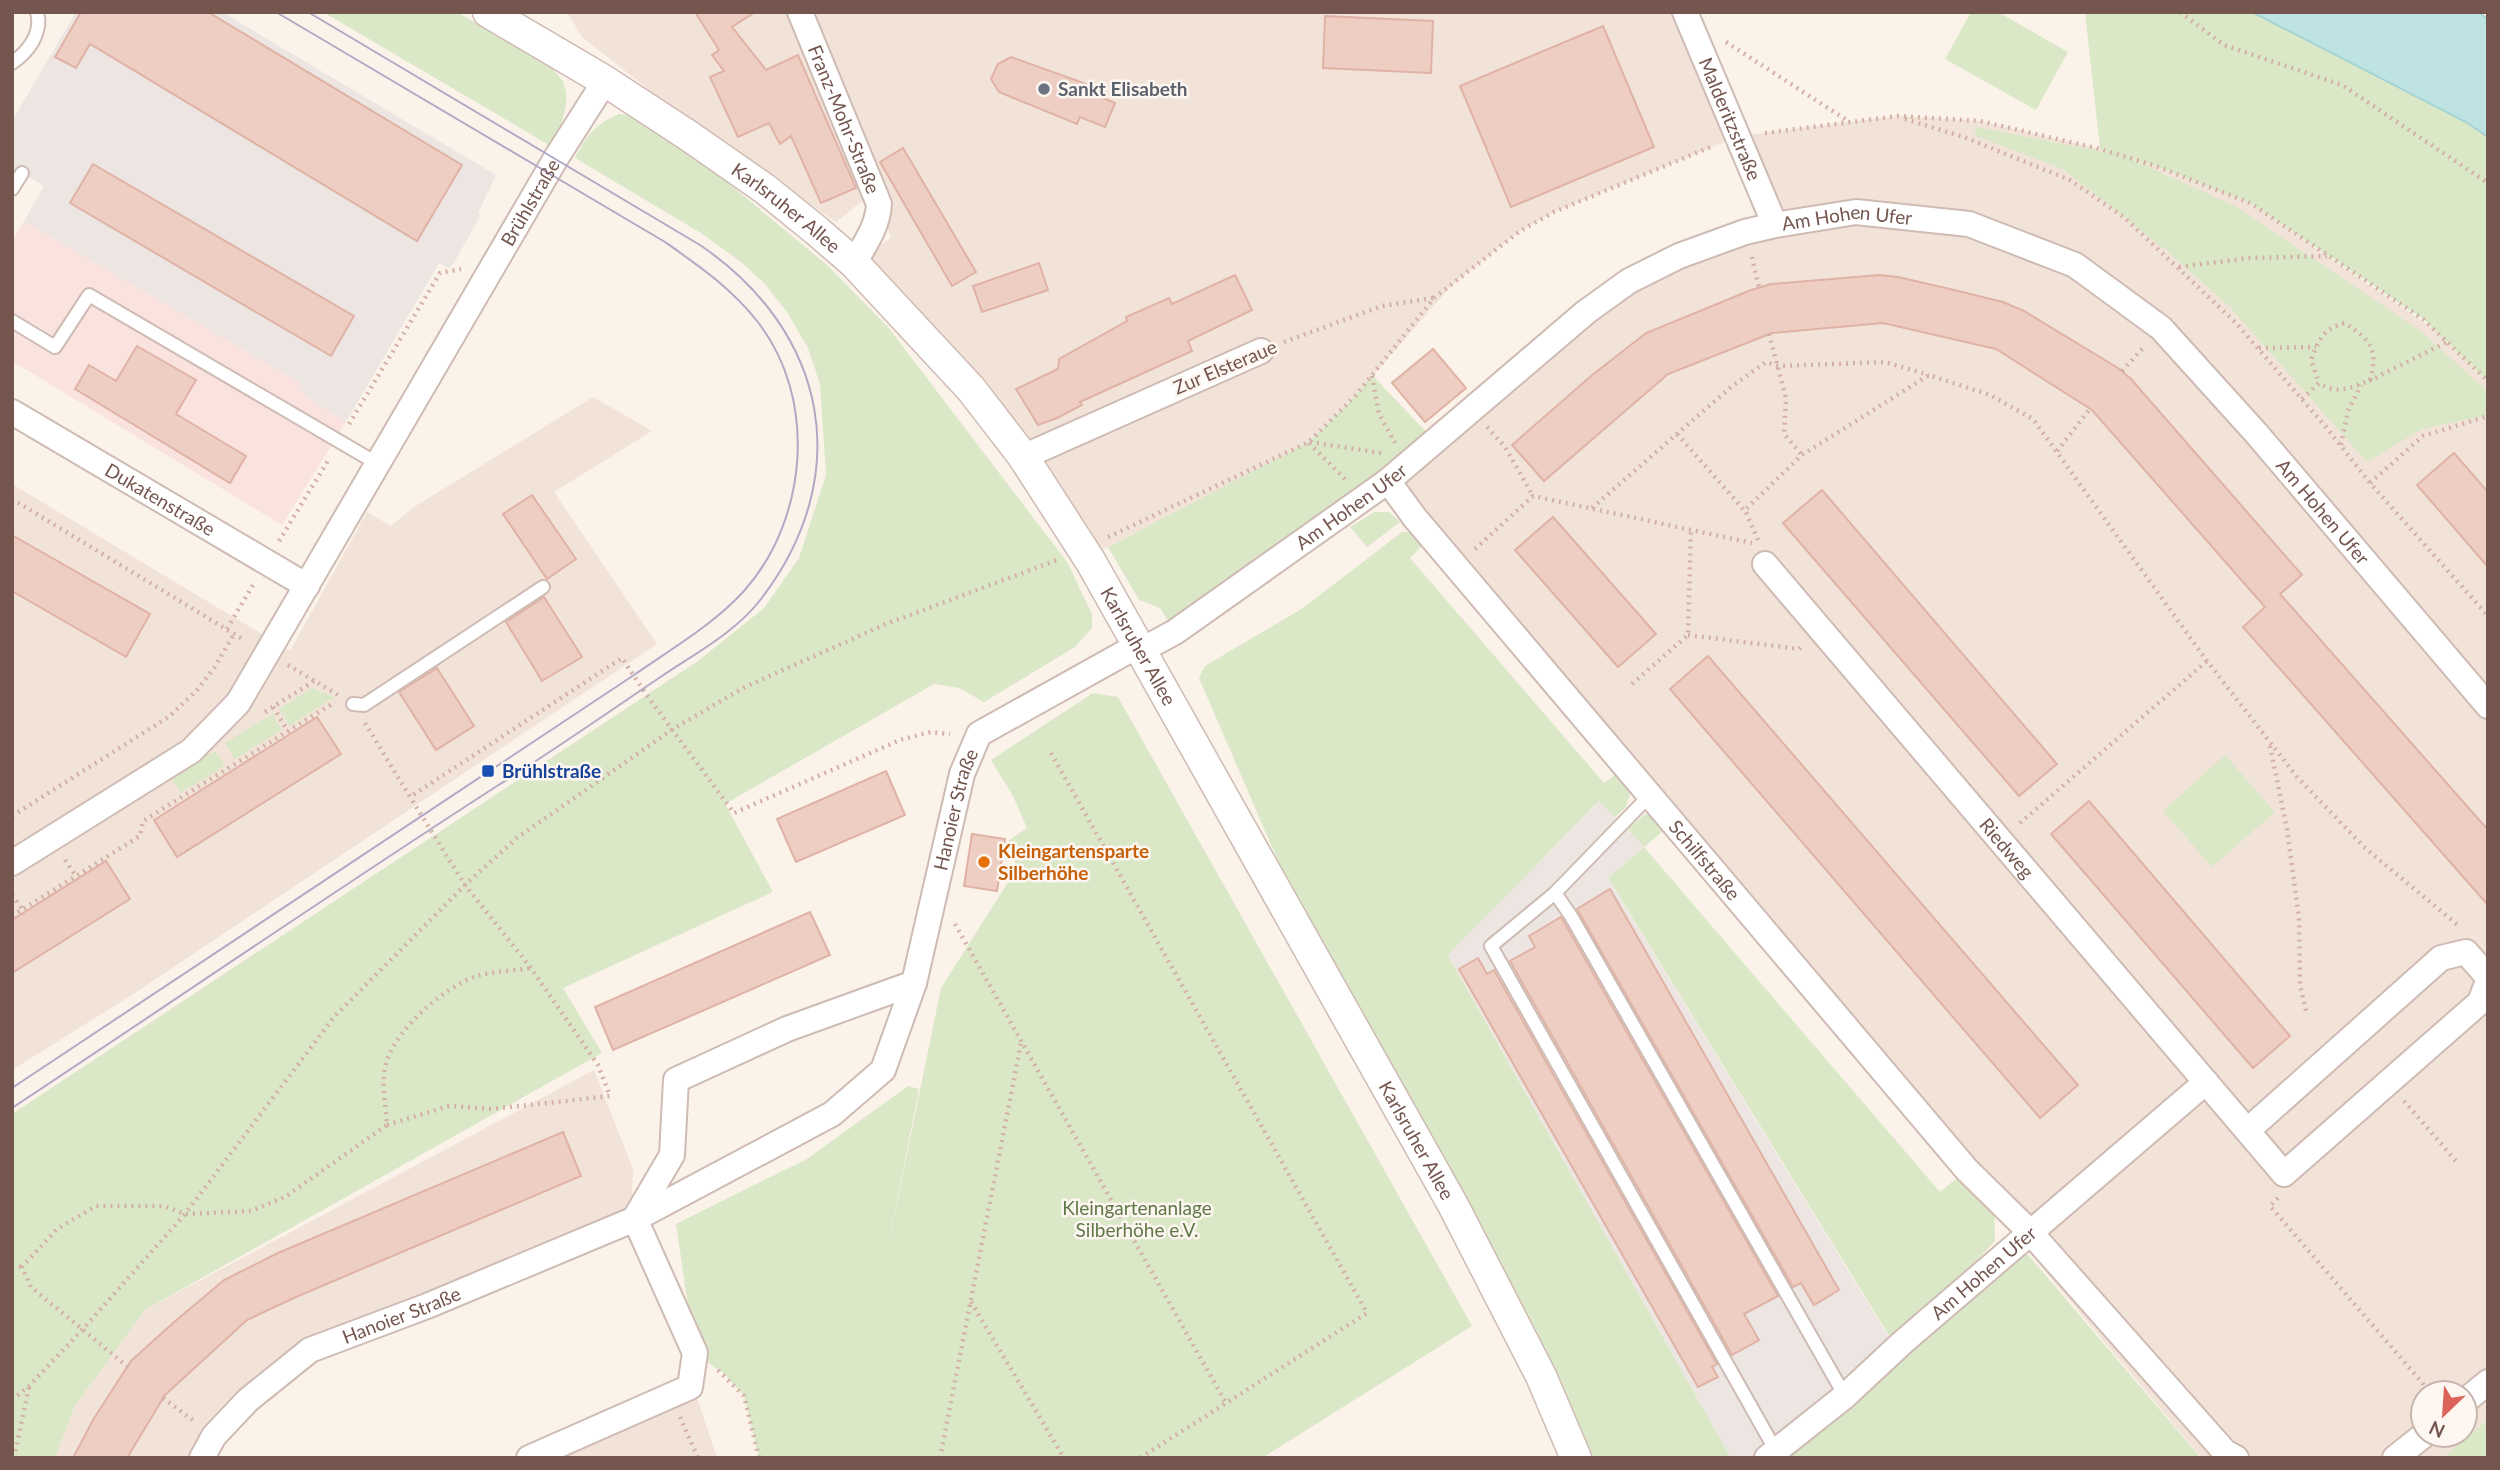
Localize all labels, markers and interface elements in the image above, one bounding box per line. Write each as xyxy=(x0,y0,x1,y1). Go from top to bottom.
street label: Franz-Mohr-Straße xyxy=(804,41,885,197)
street label: Malderitzstraße xyxy=(1694,54,1767,184)
place label: Sankt Elisabeth xyxy=(1058,77,1188,100)
marker: Sankt Elisabeth xyxy=(1036,81,1052,97)
street label: Brühlstraße xyxy=(495,154,564,250)
street label: Karlsruher Allee xyxy=(727,157,846,257)
street label: Am Hohen Ufer xyxy=(1780,200,1914,235)
street label: Zur Elsteraue xyxy=(1170,334,1280,399)
street label: Am Hohen Ufer xyxy=(2272,454,2375,569)
street label: Dukatenstraße xyxy=(101,458,220,540)
street label: Am Hohen Ufer xyxy=(1291,458,1411,554)
street label: Karlsruher Allee xyxy=(1096,583,1181,709)
street label: Hanoier Straße xyxy=(928,745,982,873)
place label: Brühlstraße xyxy=(502,759,601,782)
marker: Brühlstraße xyxy=(480,763,496,779)
street label: Riedweg xyxy=(1975,813,2039,883)
street label: Schilfstraße xyxy=(1665,815,1745,905)
place label: Kleingartensparte Silberhöhe xyxy=(998,839,1149,884)
marker: Kleingartensparte Silberhöhe xyxy=(976,854,992,870)
street label: Karlsruher Allee xyxy=(1375,1077,1460,1203)
park label: Kleingartenanlage Silberhöhe e.V. xyxy=(1062,1196,1212,1241)
street label: Am Hohen Ufer xyxy=(1926,1221,2041,1324)
street label: Hanoier Straße xyxy=(339,1281,464,1348)
north arrow xyxy=(2409,1379,2479,1449)
text: N xyxy=(2425,1416,2448,1443)

